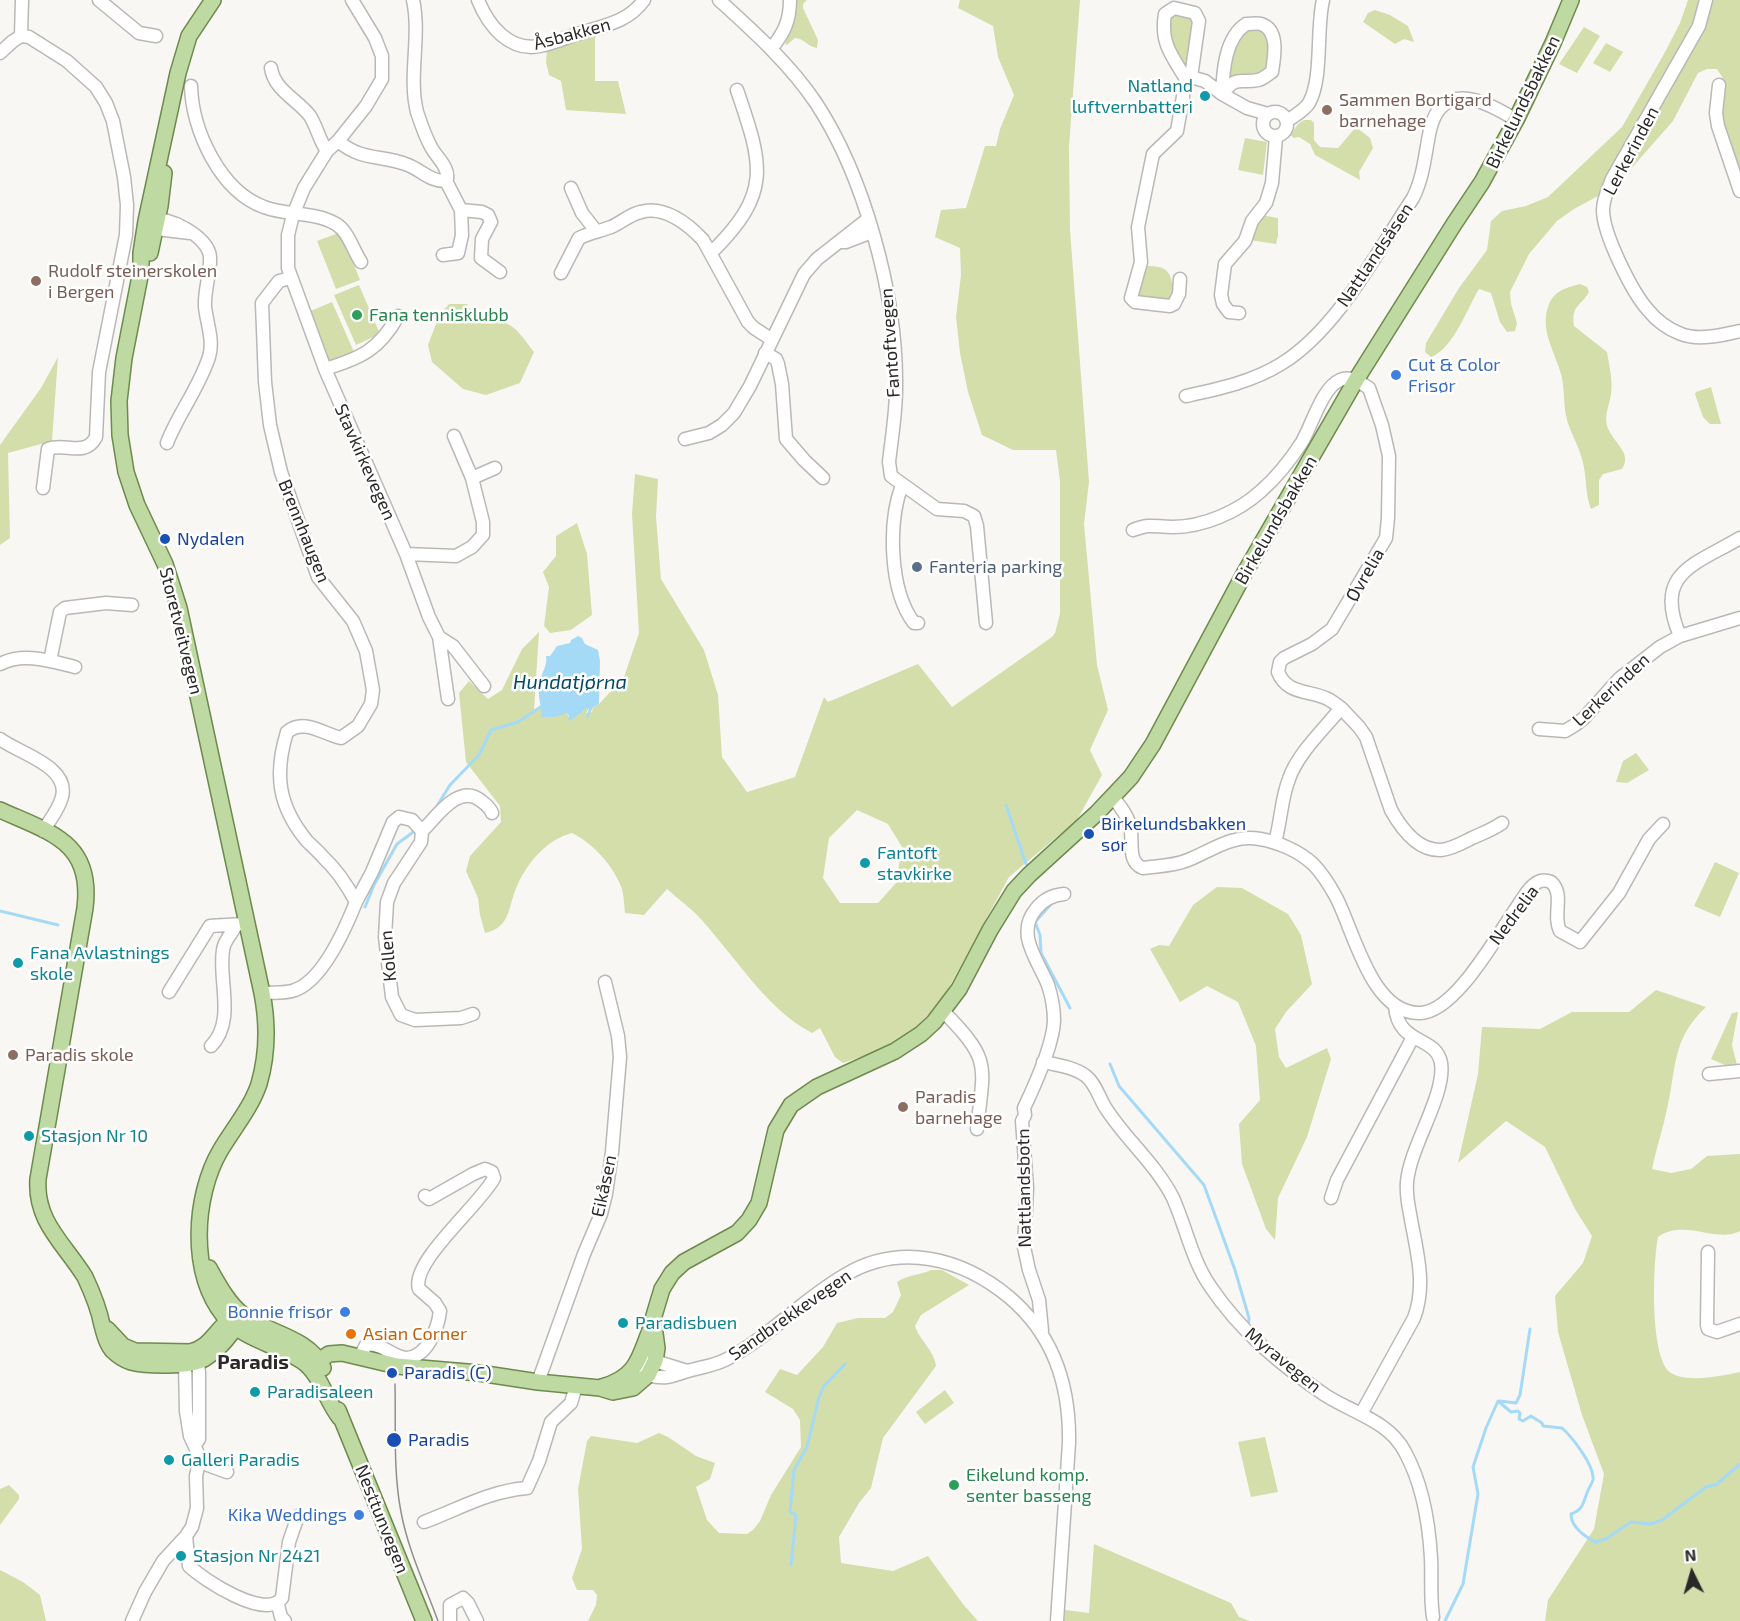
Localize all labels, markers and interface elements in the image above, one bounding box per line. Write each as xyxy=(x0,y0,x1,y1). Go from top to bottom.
street label: Åsbakken xyxy=(531,13,613,55)
street label: Birkelundsbakken xyxy=(1481,32,1565,172)
place label: Natland luftvernbatteri xyxy=(1072,75,1193,118)
marker: Natland luftvernbatteri xyxy=(1198,89,1212,103)
place label: Sammen Bortigard barnehage xyxy=(1339,89,1492,132)
marker: Sammen Bortigard barnehage xyxy=(1320,103,1334,117)
street label: Lerkerinden xyxy=(1599,103,1663,199)
street label: Nattlandsåsen xyxy=(1332,199,1418,311)
place label: Rudolf steinerskolen i Bergen xyxy=(48,260,217,302)
marker: Rudolf steinerskolen i Bergen xyxy=(29,274,43,288)
street label: Fantoftvegen xyxy=(875,288,905,398)
place label: Fana tennisklubb xyxy=(369,304,509,326)
marker: Fana tennisklubb xyxy=(350,308,364,322)
place label: Cut & Color Frisør xyxy=(1408,354,1501,397)
marker: Cut & Color Frisør xyxy=(1389,368,1403,382)
street label: Stavkirkevegen xyxy=(330,401,400,523)
street label: Birkelundsbakken xyxy=(1230,452,1322,588)
street label: Brennhaugen xyxy=(273,476,335,586)
place label: Nydalen xyxy=(177,528,245,550)
marker: Nydalen xyxy=(158,532,172,546)
street label: Øvrelia xyxy=(1341,545,1389,605)
place label: Fanteria parking xyxy=(929,556,1062,578)
marker: Fanteria parking xyxy=(910,560,924,574)
street label: Storetveitvegen xyxy=(155,565,207,697)
street label: Lerkerinden xyxy=(1568,649,1654,731)
water label: Hundatjørna xyxy=(513,670,627,694)
place label: Birkelundsbakken sør xyxy=(1101,813,1246,856)
marker: Birkelundsbakken sør xyxy=(1082,827,1096,841)
place label: Fantoft stavkirke xyxy=(877,842,952,884)
marker: Fantoft stavkirke xyxy=(858,856,872,870)
street label: Nedrelia xyxy=(1485,881,1543,949)
street label: Kollen xyxy=(375,929,401,983)
place label: Fana Avlastnings skole xyxy=(30,942,170,984)
marker: Fana Avlastnings skole xyxy=(11,956,25,970)
place label: Paradis skole xyxy=(25,1044,134,1066)
marker: Paradis skole xyxy=(6,1048,20,1062)
place label: Paradis barnehage xyxy=(915,1086,1002,1128)
marker: Paradis barnehage xyxy=(896,1100,910,1114)
place label: Stasjon Nr 10 xyxy=(41,1125,148,1147)
street label: Nattlandsbotn xyxy=(1012,1128,1036,1248)
marker: Stasjon Nr 10 xyxy=(22,1129,36,1143)
street label: Eikåsen xyxy=(587,1153,621,1219)
street label: Sandbrekkevegen xyxy=(725,1265,855,1365)
place label: Bonnie frisør xyxy=(227,1301,333,1323)
marker: Bonnie frisør xyxy=(338,1305,352,1319)
place label: Paradisbuen xyxy=(635,1312,737,1334)
marker: Paradisbuen xyxy=(616,1316,630,1330)
place label: Asian Corner xyxy=(363,1323,467,1345)
street label: Myravegen xyxy=(1241,1323,1325,1397)
marker: Asian Corner xyxy=(344,1327,358,1341)
district label: Paradis xyxy=(217,1350,289,1374)
place label: Paradis (C) xyxy=(404,1362,492,1384)
marker: Paradis (C) xyxy=(385,1366,399,1380)
place label: Paradisaleen xyxy=(267,1381,373,1403)
marker: Paradisaleen xyxy=(248,1385,262,1399)
place label: Paradis xyxy=(408,1429,469,1451)
marker: Paradis xyxy=(385,1431,403,1449)
place label: Galleri Paradis xyxy=(181,1449,300,1471)
marker: Galleri Paradis xyxy=(162,1453,176,1467)
street label: Nesttunvegen xyxy=(350,1462,414,1576)
place label: Eikelund komp. senter basseng xyxy=(966,1464,1092,1506)
marker: Eikelund komp. senter basseng xyxy=(947,1478,961,1492)
place label: Kika Weddings xyxy=(228,1504,347,1526)
marker: Kika Weddings xyxy=(352,1508,366,1522)
north arrow xyxy=(1662,1543,1722,1603)
place label: Stasjon Nr 2421 xyxy=(193,1545,320,1567)
text: N xyxy=(1684,1545,1697,1565)
marker: Stasjon Nr 2421 xyxy=(174,1549,188,1563)

